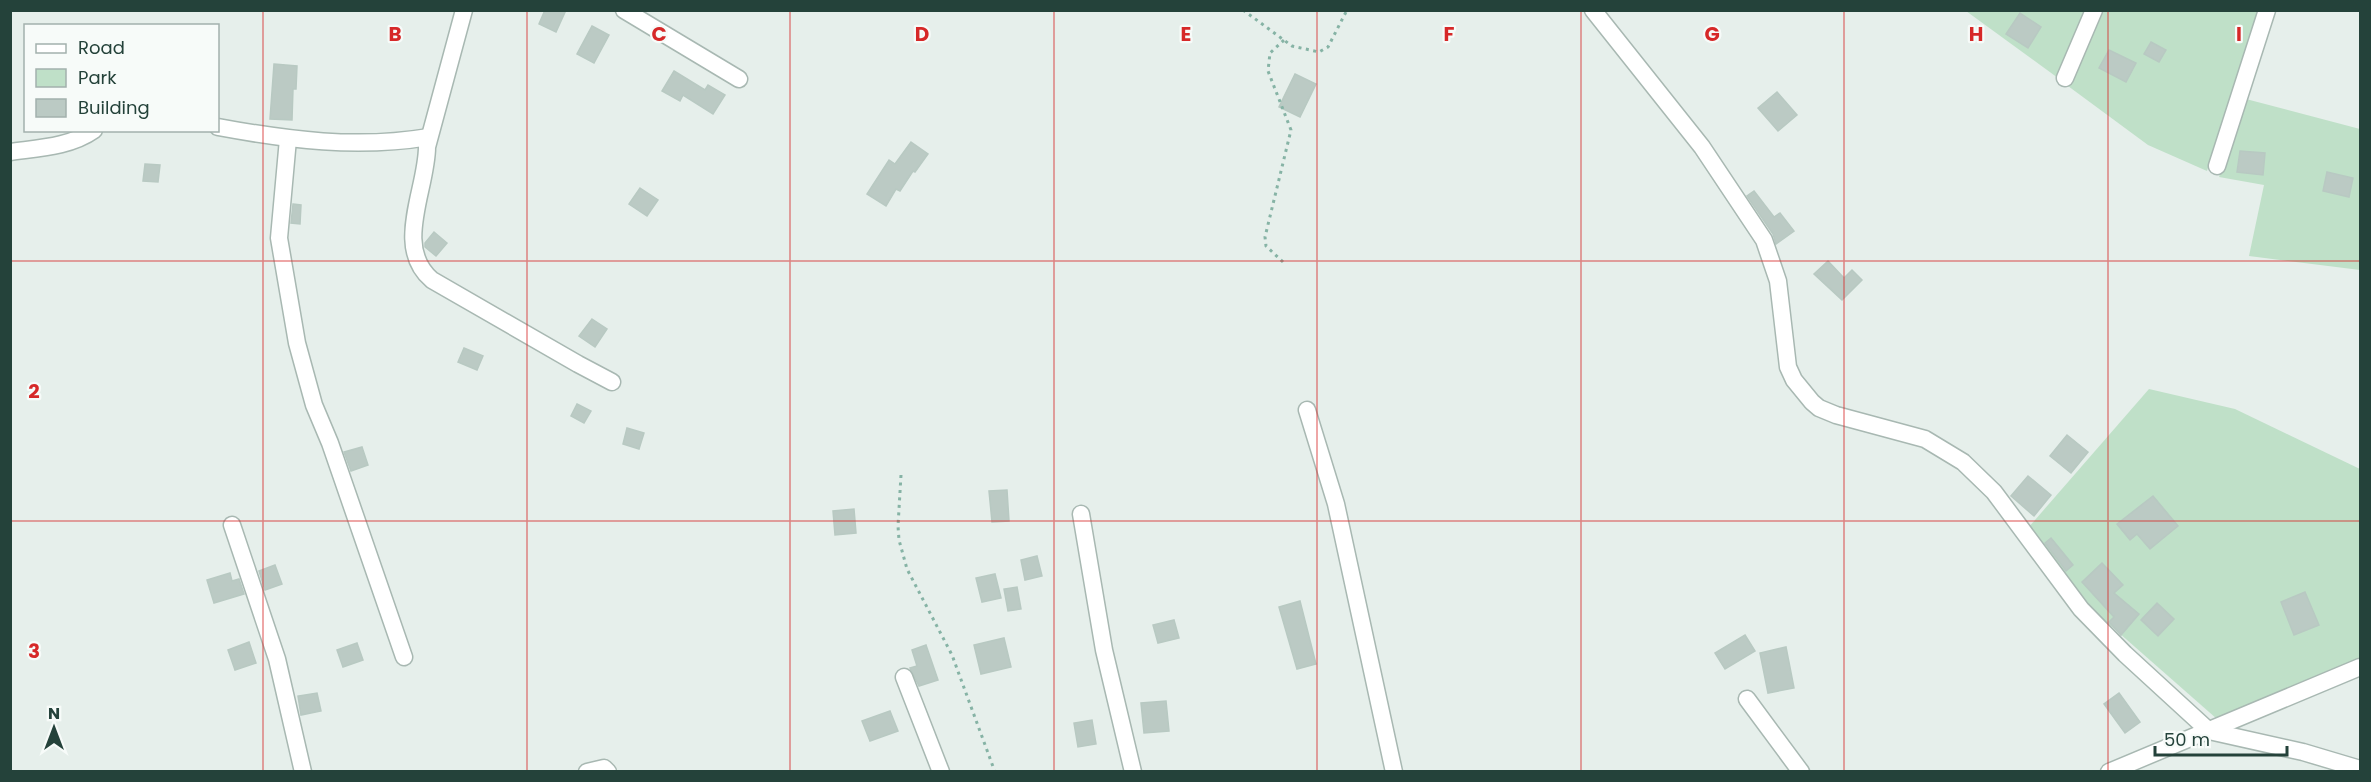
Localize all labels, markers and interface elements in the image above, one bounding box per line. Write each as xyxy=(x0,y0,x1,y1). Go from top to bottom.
text: B xyxy=(388,20,402,48)
text: C xyxy=(651,20,667,48)
text: D xyxy=(915,20,929,48)
text: E xyxy=(1181,20,1191,48)
text: F xyxy=(1444,20,1455,48)
text: G xyxy=(1704,20,1720,48)
text: H xyxy=(1969,20,1983,48)
text: I xyxy=(2236,20,2242,48)
legend xyxy=(24,24,219,132)
text: Road xyxy=(78,35,125,60)
text: Park xyxy=(78,65,117,90)
text: Building xyxy=(78,95,150,120)
text: 2 xyxy=(28,377,40,405)
text: 3 xyxy=(28,637,40,665)
north arrow xyxy=(24,698,84,758)
text: N xyxy=(48,702,60,725)
scale bar xyxy=(2155,719,2287,757)
text: 50 m xyxy=(2164,727,2210,752)

